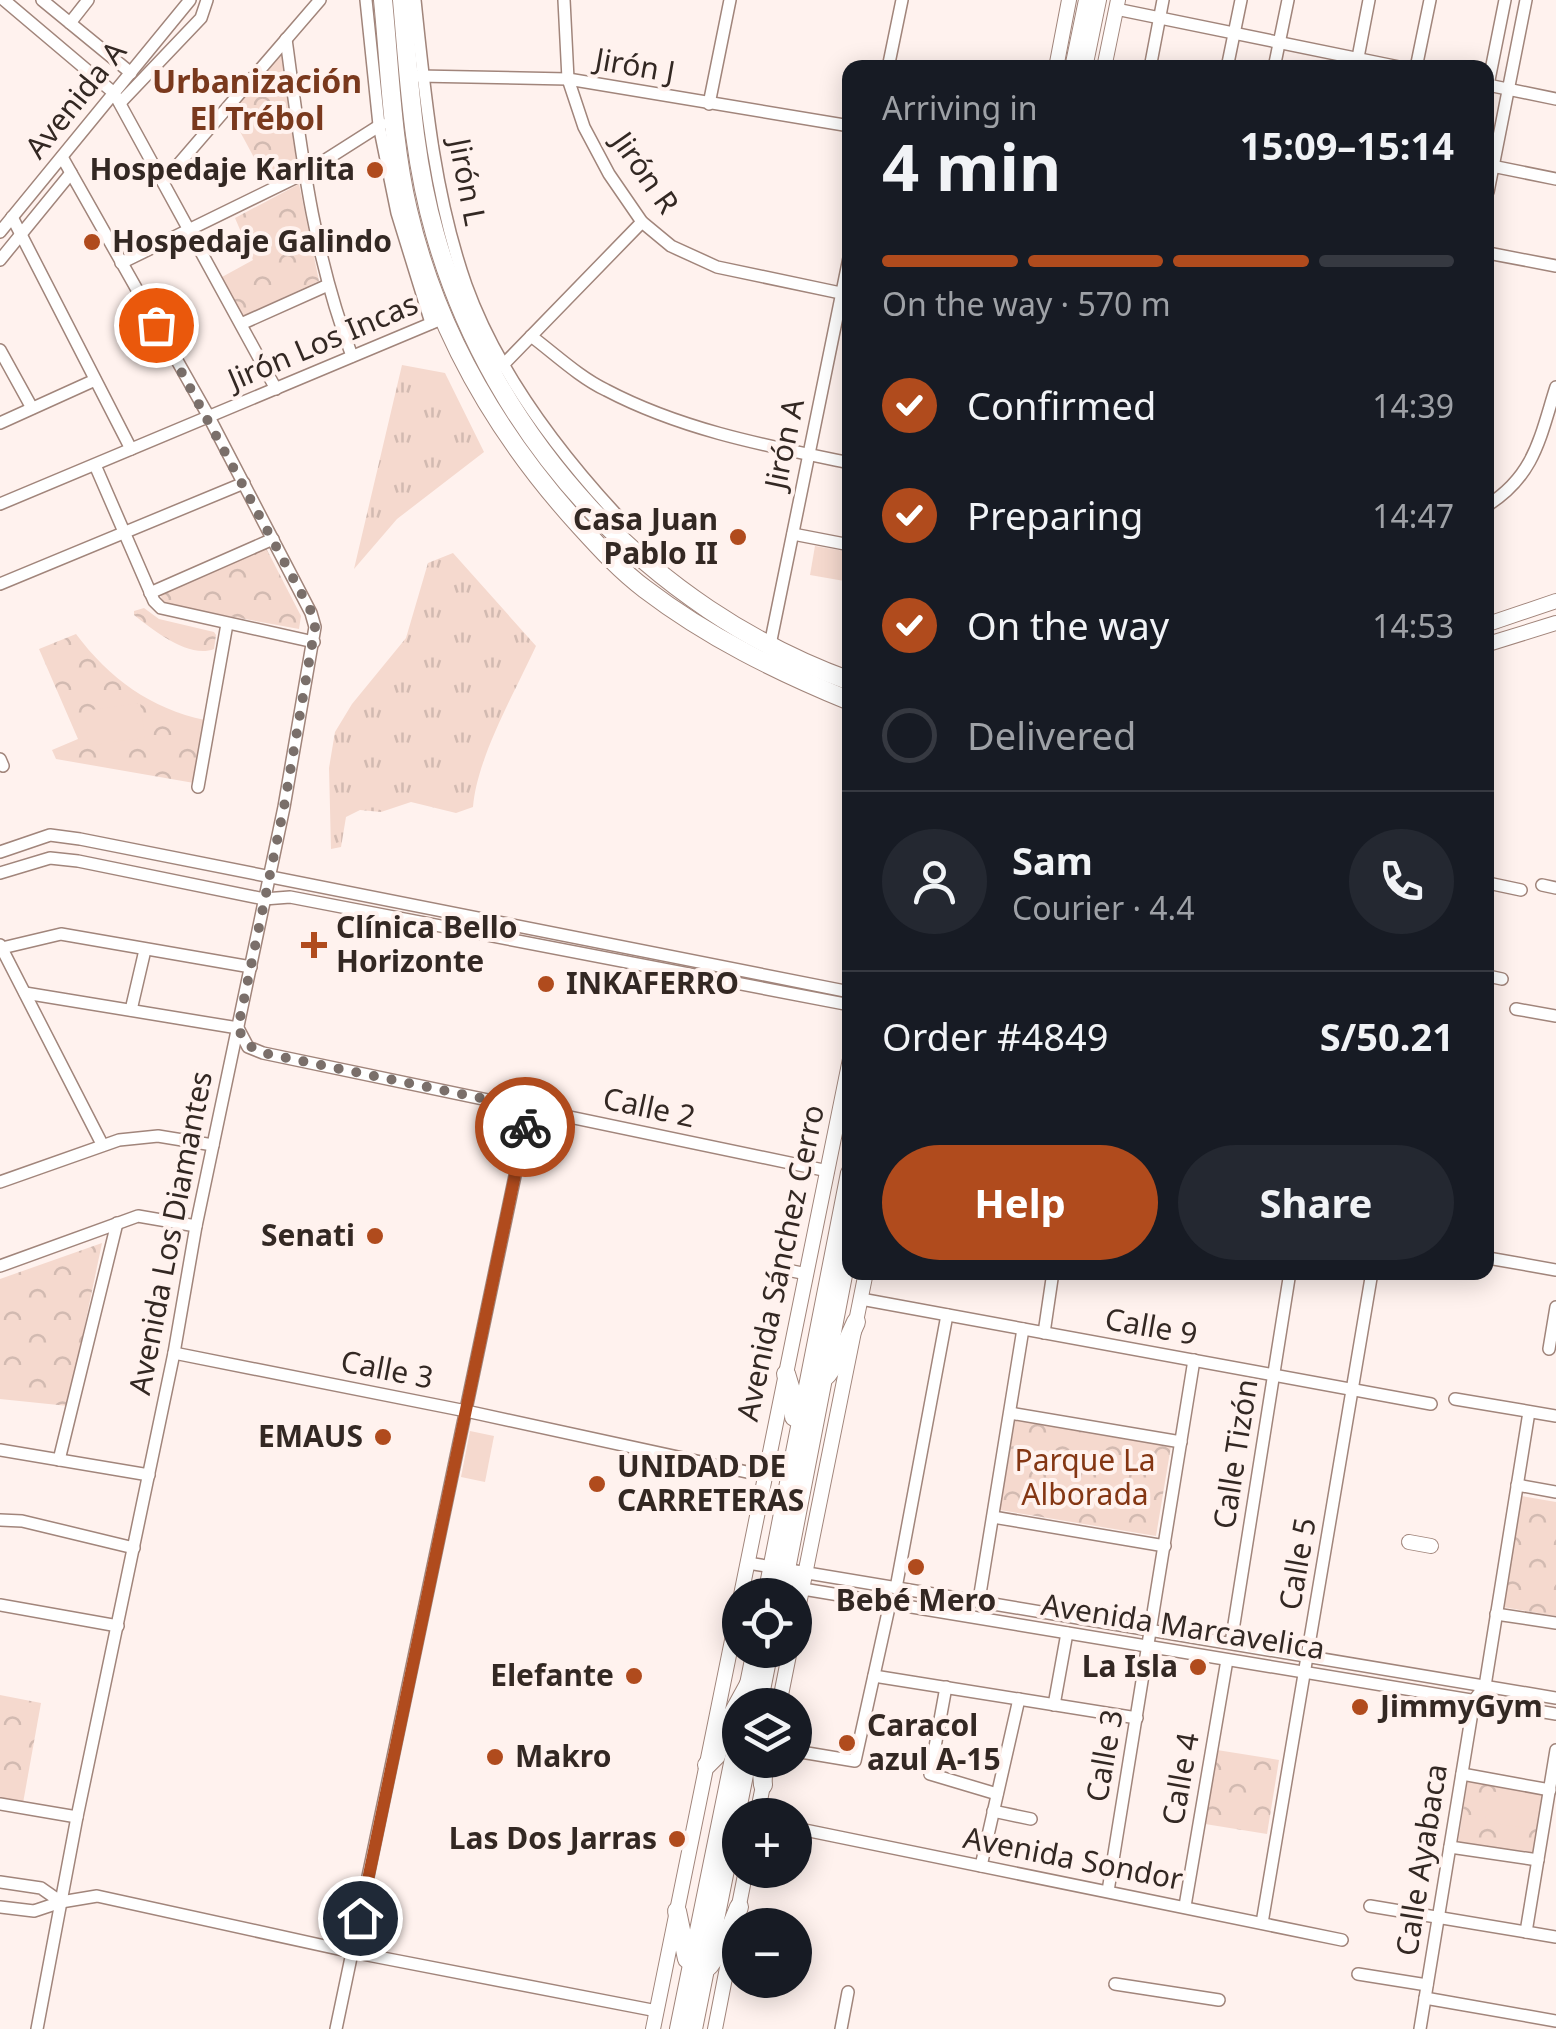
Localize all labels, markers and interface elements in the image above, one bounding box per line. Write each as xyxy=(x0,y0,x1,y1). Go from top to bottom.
street label: Avenida A xyxy=(15,31,135,166)
street label: Jirón J xyxy=(589,37,678,92)
district label: Urbanización El Trébol xyxy=(152,59,362,139)
text: Arriving in xyxy=(882,86,1037,129)
text: 15:09–15:14 xyxy=(1240,119,1454,171)
street label: Jirón R xyxy=(602,121,689,221)
text: 4 min xyxy=(882,122,1061,210)
street label: Jirón L xyxy=(439,132,497,229)
place label: Hospedaje Karlita xyxy=(90,148,355,189)
marker: Hospedaje Karlita xyxy=(364,159,386,181)
place label: Hospedaje Galindo xyxy=(112,220,392,261)
marker: Hospedaje Galindo xyxy=(81,231,103,253)
street label: Jirón Los Incas xyxy=(218,282,424,400)
text: On the way · 570 m xyxy=(882,282,1171,325)
pin xyxy=(114,283,199,368)
icon: bag xyxy=(129,298,184,353)
icon: check xyxy=(882,378,937,433)
text: Confirmed xyxy=(967,379,1156,431)
text: 14:39 xyxy=(1372,384,1454,427)
street label: Jirón A xyxy=(753,394,813,496)
icon: check xyxy=(882,488,937,543)
text: Preparing xyxy=(967,489,1143,541)
text: 14:47 xyxy=(1372,494,1454,537)
place label: Casa Juan Pablo II xyxy=(573,498,718,573)
marker: Casa Juan Pablo II xyxy=(727,526,749,548)
icon: check xyxy=(882,598,937,653)
text: On the way xyxy=(967,599,1169,651)
text: 14:53 xyxy=(1372,604,1454,647)
text: Delivered xyxy=(967,709,1136,761)
button: person xyxy=(882,829,987,934)
button: phone xyxy=(1349,829,1454,934)
text: Sam xyxy=(1012,834,1093,886)
text: Courier · 4.4 xyxy=(1012,886,1195,929)
place label: Clínica Bello Horizonte xyxy=(336,906,517,981)
marker: Clínica Bello Horizonte xyxy=(301,932,327,958)
place label: INKAFERRO xyxy=(566,962,739,1003)
marker: INKAFERRO xyxy=(535,973,557,995)
text: Order #4849 xyxy=(882,1010,1108,1062)
text: S/50.21 xyxy=(1320,1010,1454,1062)
street label: Avenida Los Diamantes xyxy=(118,1067,221,1398)
courier xyxy=(475,1077,575,1177)
street label: Calle 2 xyxy=(599,1077,699,1136)
icon: bike xyxy=(498,1100,553,1155)
street label: Avenida Sánchez Cerro xyxy=(726,1101,833,1425)
button: Help xyxy=(882,1145,1158,1260)
button: Share xyxy=(1178,1145,1454,1260)
place label: Senati xyxy=(261,1214,355,1255)
marker: Senati xyxy=(364,1225,386,1247)
street label: Calle 9 xyxy=(1102,1297,1201,1354)
street label: Calle 3 xyxy=(338,1340,437,1398)
street label: Calle Tizón xyxy=(1202,1376,1267,1532)
place label: EMAUS xyxy=(258,1415,363,1456)
marker: EMAUS xyxy=(372,1426,394,1448)
park label: Parque La Alborada xyxy=(1014,1439,1156,1514)
place label: UNIDAD DE CARRETERAS xyxy=(617,1445,804,1520)
marker: UNIDAD DE CARRETERAS xyxy=(586,1473,608,1495)
street label: Calle 5 xyxy=(1268,1514,1325,1613)
marker: Bebé Mero xyxy=(905,1556,927,1578)
map controls xyxy=(722,1578,812,1998)
button: locate xyxy=(722,1578,812,1668)
place label: Bebé Mero xyxy=(836,1579,996,1620)
street label: Avenida Marcavelica xyxy=(1038,1583,1328,1668)
place label: La Isla xyxy=(1082,1645,1178,1686)
place label: Elefante xyxy=(490,1654,614,1695)
marker: La Isla xyxy=(1187,1656,1209,1678)
marker: Elefante xyxy=(623,1665,645,1687)
place label: JimmyGym xyxy=(1377,1685,1543,1726)
button: layers xyxy=(722,1688,812,1778)
marker: JimmyGym xyxy=(1349,1696,1371,1718)
place label: Caracol azul A-15 xyxy=(867,1704,1001,1779)
street label: Calle 3 xyxy=(1075,1706,1132,1805)
street label: Calle 4 xyxy=(1151,1729,1208,1828)
marker: Caracol azul A-15 xyxy=(836,1732,858,1754)
place label: Makro xyxy=(515,1735,611,1776)
marker: Makro xyxy=(484,1746,506,1768)
street label: Calle Ayabaca xyxy=(1385,1761,1456,1959)
button: + xyxy=(722,1798,812,1888)
street label: Avenida Sondor xyxy=(960,1816,1187,1899)
place label: Las Dos Jarras xyxy=(449,1817,657,1858)
marker: Las Dos Jarras xyxy=(666,1828,688,1850)
pin xyxy=(318,1876,403,1961)
icon: home xyxy=(333,1891,388,1946)
button: − xyxy=(722,1908,812,1998)

